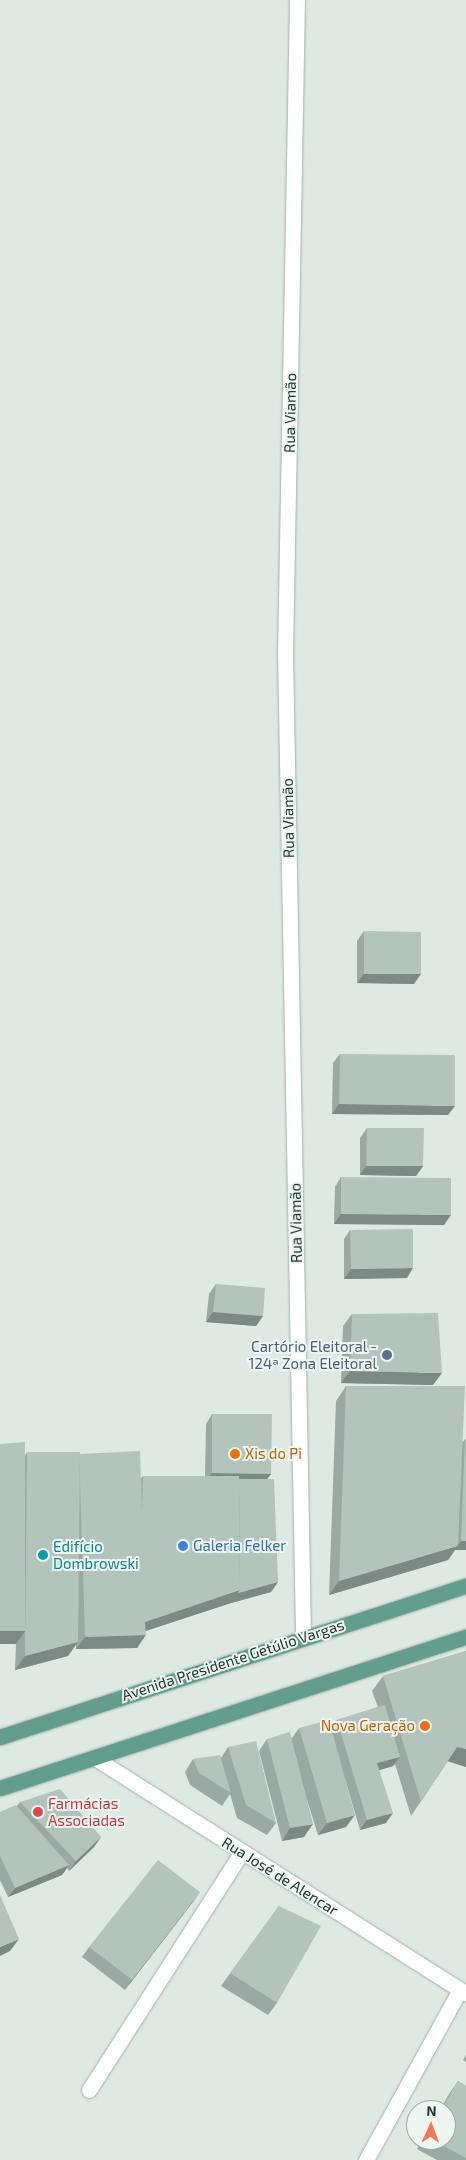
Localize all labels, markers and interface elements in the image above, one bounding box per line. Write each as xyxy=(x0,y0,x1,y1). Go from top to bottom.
street label: Rua Viamão xyxy=(280,373,300,453)
street label: Rua Viamão xyxy=(278,778,298,858)
street label: Rua Viamão xyxy=(286,1183,306,1263)
place label: Cartório Eleitoral - 124ª Zona Eleitoral xyxy=(249,1337,377,1372)
marker: Cartório Eleitoral - 124ª Zona Eleitoral xyxy=(381,1349,393,1361)
place label: Xis do Pi xyxy=(245,1445,302,1463)
marker: Xis do Pi xyxy=(229,1448,241,1460)
place label: Edifício Dombrowski xyxy=(53,1537,139,1572)
place label: Galeria Felker xyxy=(193,1537,286,1555)
marker: Galeria Felker xyxy=(177,1540,189,1552)
marker: Edifício Dombrowski xyxy=(37,1549,49,1561)
street label: Avenida Presidente Getúlio Vargas xyxy=(119,1615,347,1705)
place label: Nova Geração xyxy=(321,1717,415,1735)
marker: Nova Geração xyxy=(419,1720,431,1732)
place label: Farmácias Associadas xyxy=(48,1794,125,1829)
marker: Farmácias Associadas xyxy=(32,1806,44,1818)
street label: Rua José de Alencar xyxy=(218,1833,342,1919)
north arrow xyxy=(406,2100,456,2150)
text: N xyxy=(426,2102,437,2119)

